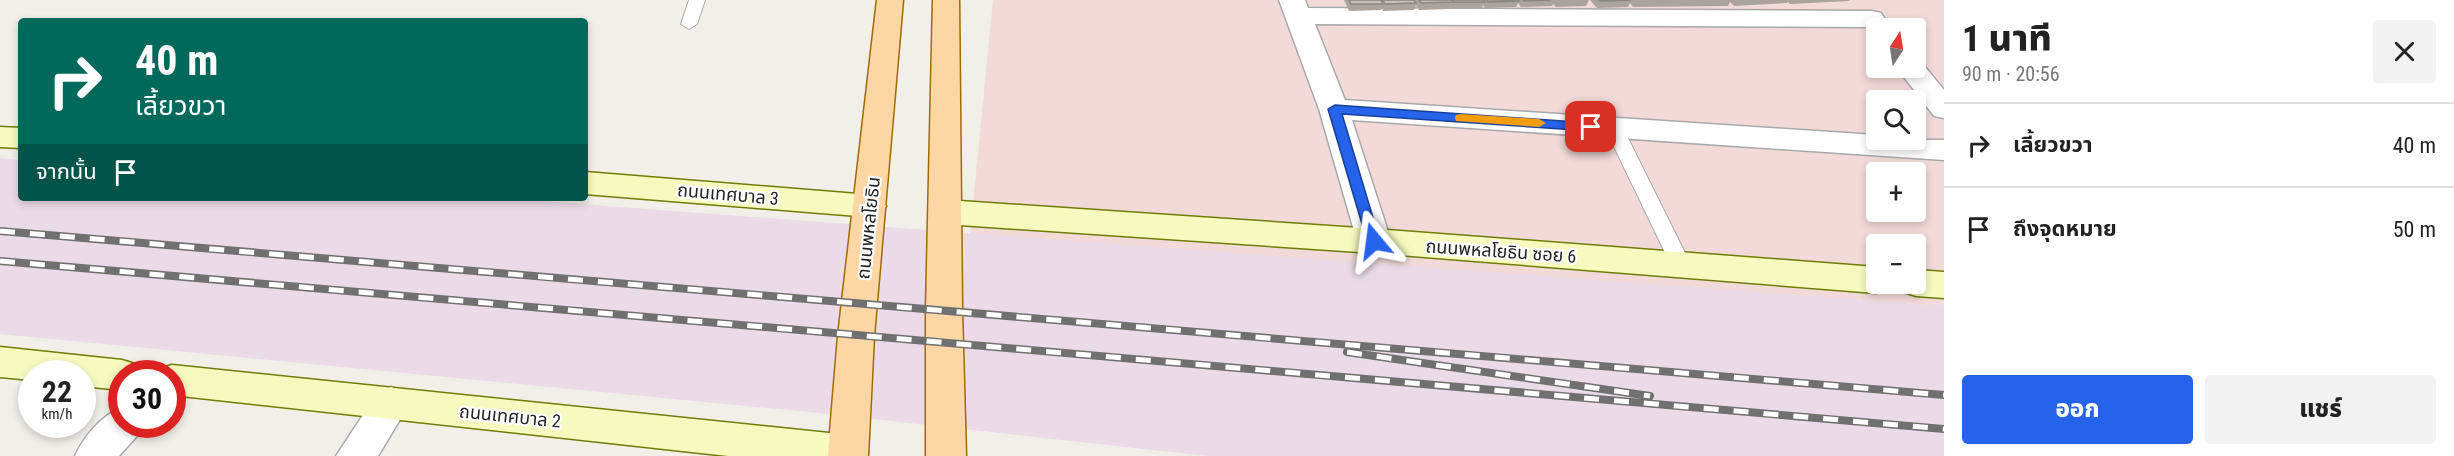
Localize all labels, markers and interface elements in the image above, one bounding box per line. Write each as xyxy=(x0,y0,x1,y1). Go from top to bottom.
north arrow xyxy=(1866,18,1926,78)
map controls xyxy=(1866,18,1926,294)
text: 1 นาที xyxy=(1962,18,2052,60)
button: close xyxy=(2373,20,2436,83)
text: 40 m xyxy=(135,36,218,85)
icon: right xyxy=(36,42,114,120)
text: 90 m · 20:56 xyxy=(1962,62,2060,86)
text: เลี้ยวขวา xyxy=(135,90,226,122)
button: search xyxy=(1866,90,1926,150)
pin xyxy=(1565,101,1616,152)
icon: arrive xyxy=(1574,110,1607,143)
icon: right xyxy=(1962,129,1995,162)
text: เลี้ยวขวา xyxy=(2013,132,2093,157)
text: 40 m xyxy=(2393,133,2436,158)
icon: arrive xyxy=(109,156,142,189)
text: จากนั้น xyxy=(36,159,97,184)
button: + xyxy=(1866,162,1926,222)
street label: ถนนพหลโยธิน xyxy=(852,176,884,280)
street label: ถนนเทศบาล 3 xyxy=(676,179,780,209)
position arrow xyxy=(1342,209,1406,273)
icon: arrive xyxy=(1962,213,1995,246)
text: ถึงจุดหมาย xyxy=(2013,216,2117,241)
text: 50 m xyxy=(2393,217,2436,242)
button: − xyxy=(1866,234,1926,294)
street label: ถนนพหลโยธิน ซอย 6 xyxy=(1425,235,1577,267)
speed limit sign: 30 xyxy=(108,360,186,438)
text: 22 xyxy=(42,374,72,409)
button: ออก xyxy=(1962,375,2193,444)
button: แชร์ xyxy=(2205,375,2436,444)
street label: ถนนเทศบาล 2 xyxy=(458,400,562,432)
text: km/h xyxy=(42,405,72,423)

